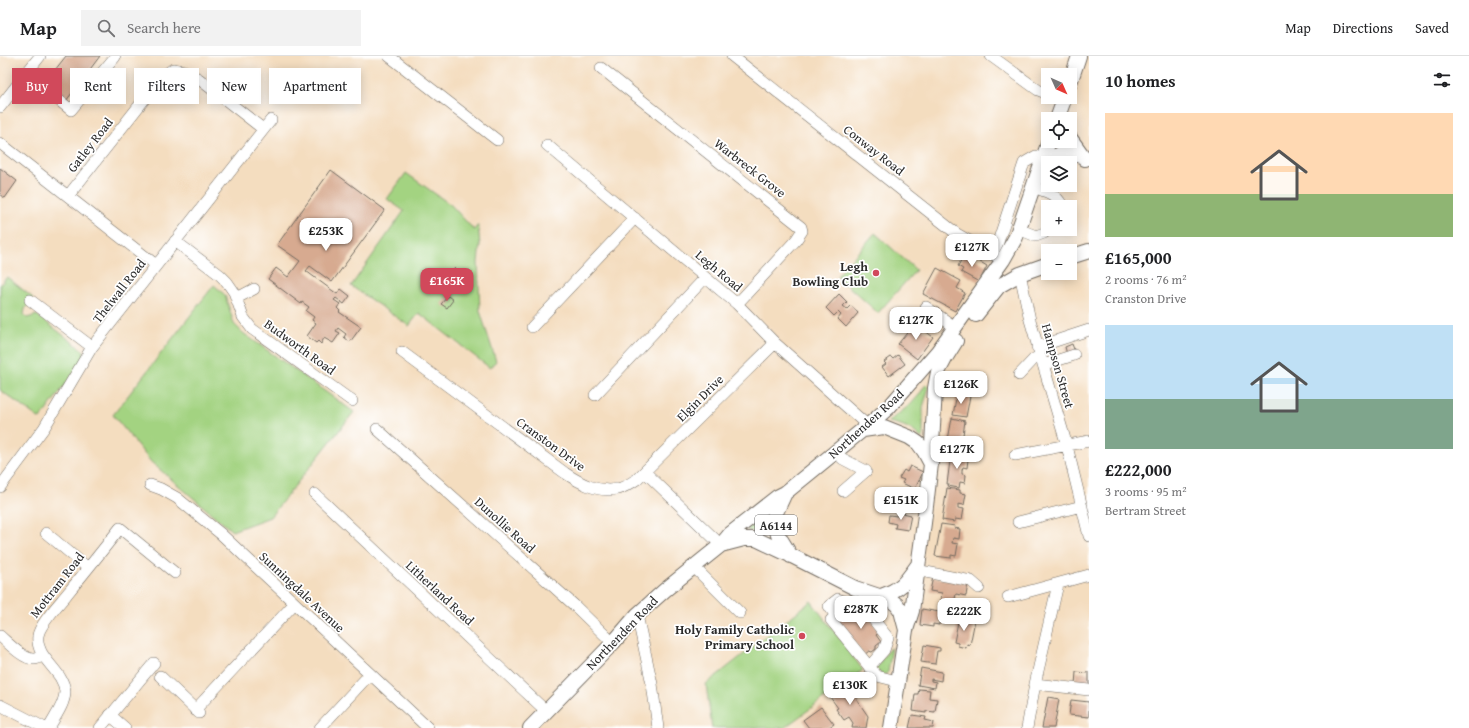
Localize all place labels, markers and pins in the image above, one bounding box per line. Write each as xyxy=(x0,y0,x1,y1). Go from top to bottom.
pin: £253K xyxy=(298,218,354,252)
pin: £127K xyxy=(944,234,1000,268)
place label: Legh Bowling Club xyxy=(792,257,868,291)
pin: £165K xyxy=(419,268,475,302)
marker: Legh Bowling Club xyxy=(871,268,881,278)
pin: £127K xyxy=(888,307,944,341)
pin: £126K xyxy=(933,371,989,405)
pin: £127K xyxy=(929,436,985,470)
pin: £151K xyxy=(873,487,929,521)
pin: £287K xyxy=(833,596,889,630)
pin: £222K xyxy=(936,598,992,632)
place label: Holy Family Catholic Primary School xyxy=(675,620,794,654)
marker: Holy Family Catholic Primary School xyxy=(797,631,807,641)
pin: £130K xyxy=(822,672,878,706)

